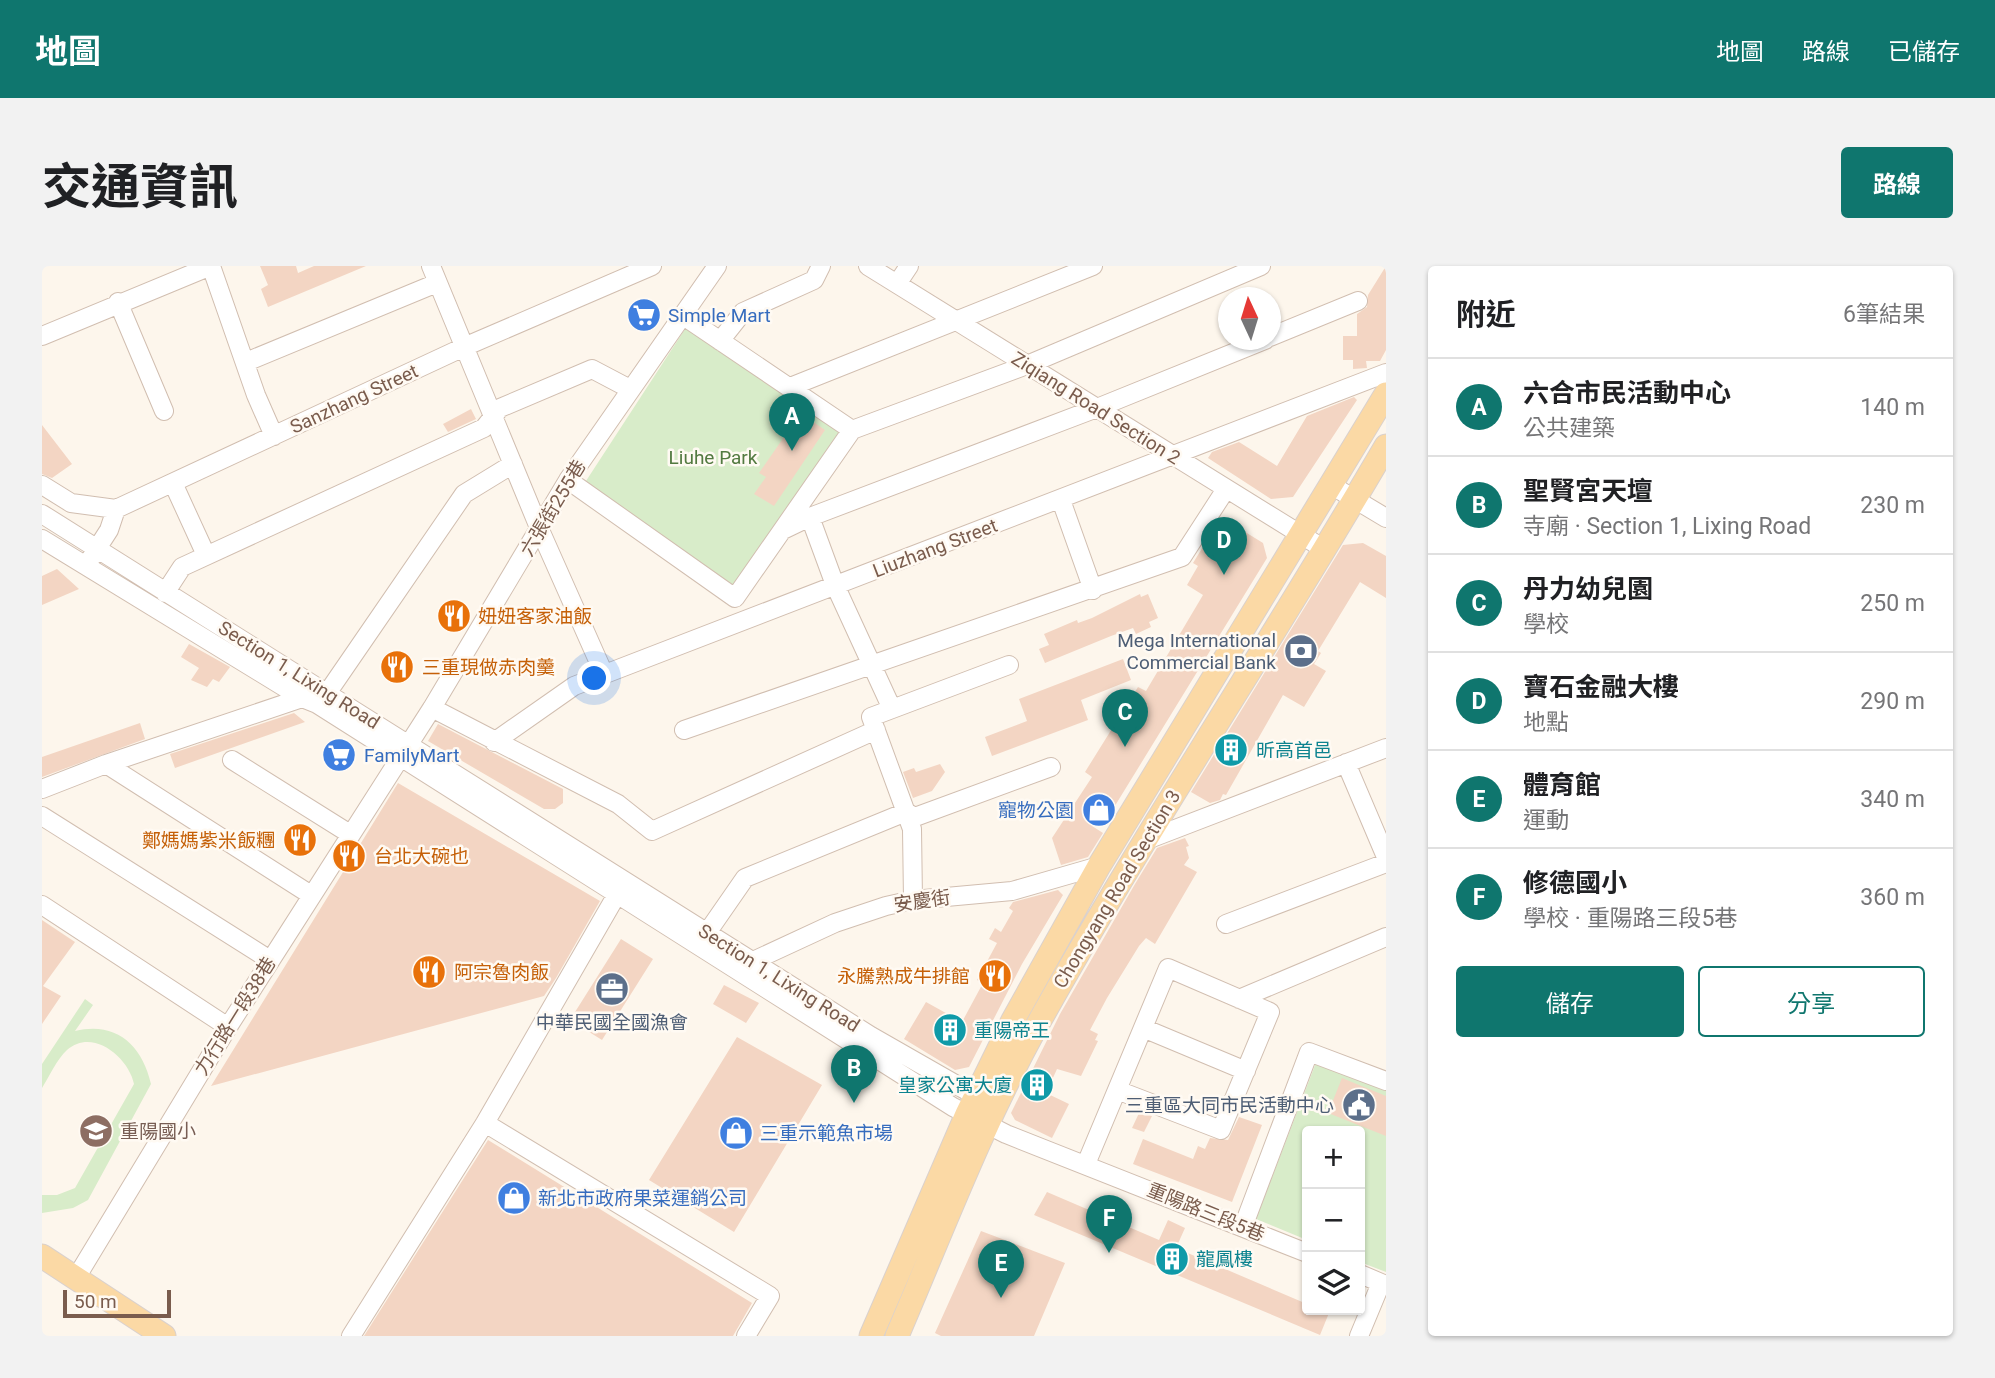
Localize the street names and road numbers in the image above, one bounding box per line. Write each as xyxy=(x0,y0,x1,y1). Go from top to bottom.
street label: Ziqiang Road Section 2 xyxy=(1007,347,1185,469)
street label: Sanzhang Street xyxy=(286,359,422,439)
street label: 六張街255巷 xyxy=(515,456,591,560)
street label: Liuzhang Street xyxy=(869,514,1001,582)
street label: Section 1, Lixing Road xyxy=(214,616,384,734)
street label: Chongyang Road Section 3 xyxy=(1049,786,1185,992)
street label: 安慶街 xyxy=(892,886,952,916)
street label: Section 1, Lixing Road xyxy=(694,919,864,1037)
street label: 力行路一段38巷 xyxy=(189,953,281,1079)
street label: 重陽路三段5巷 xyxy=(1144,1178,1268,1246)

